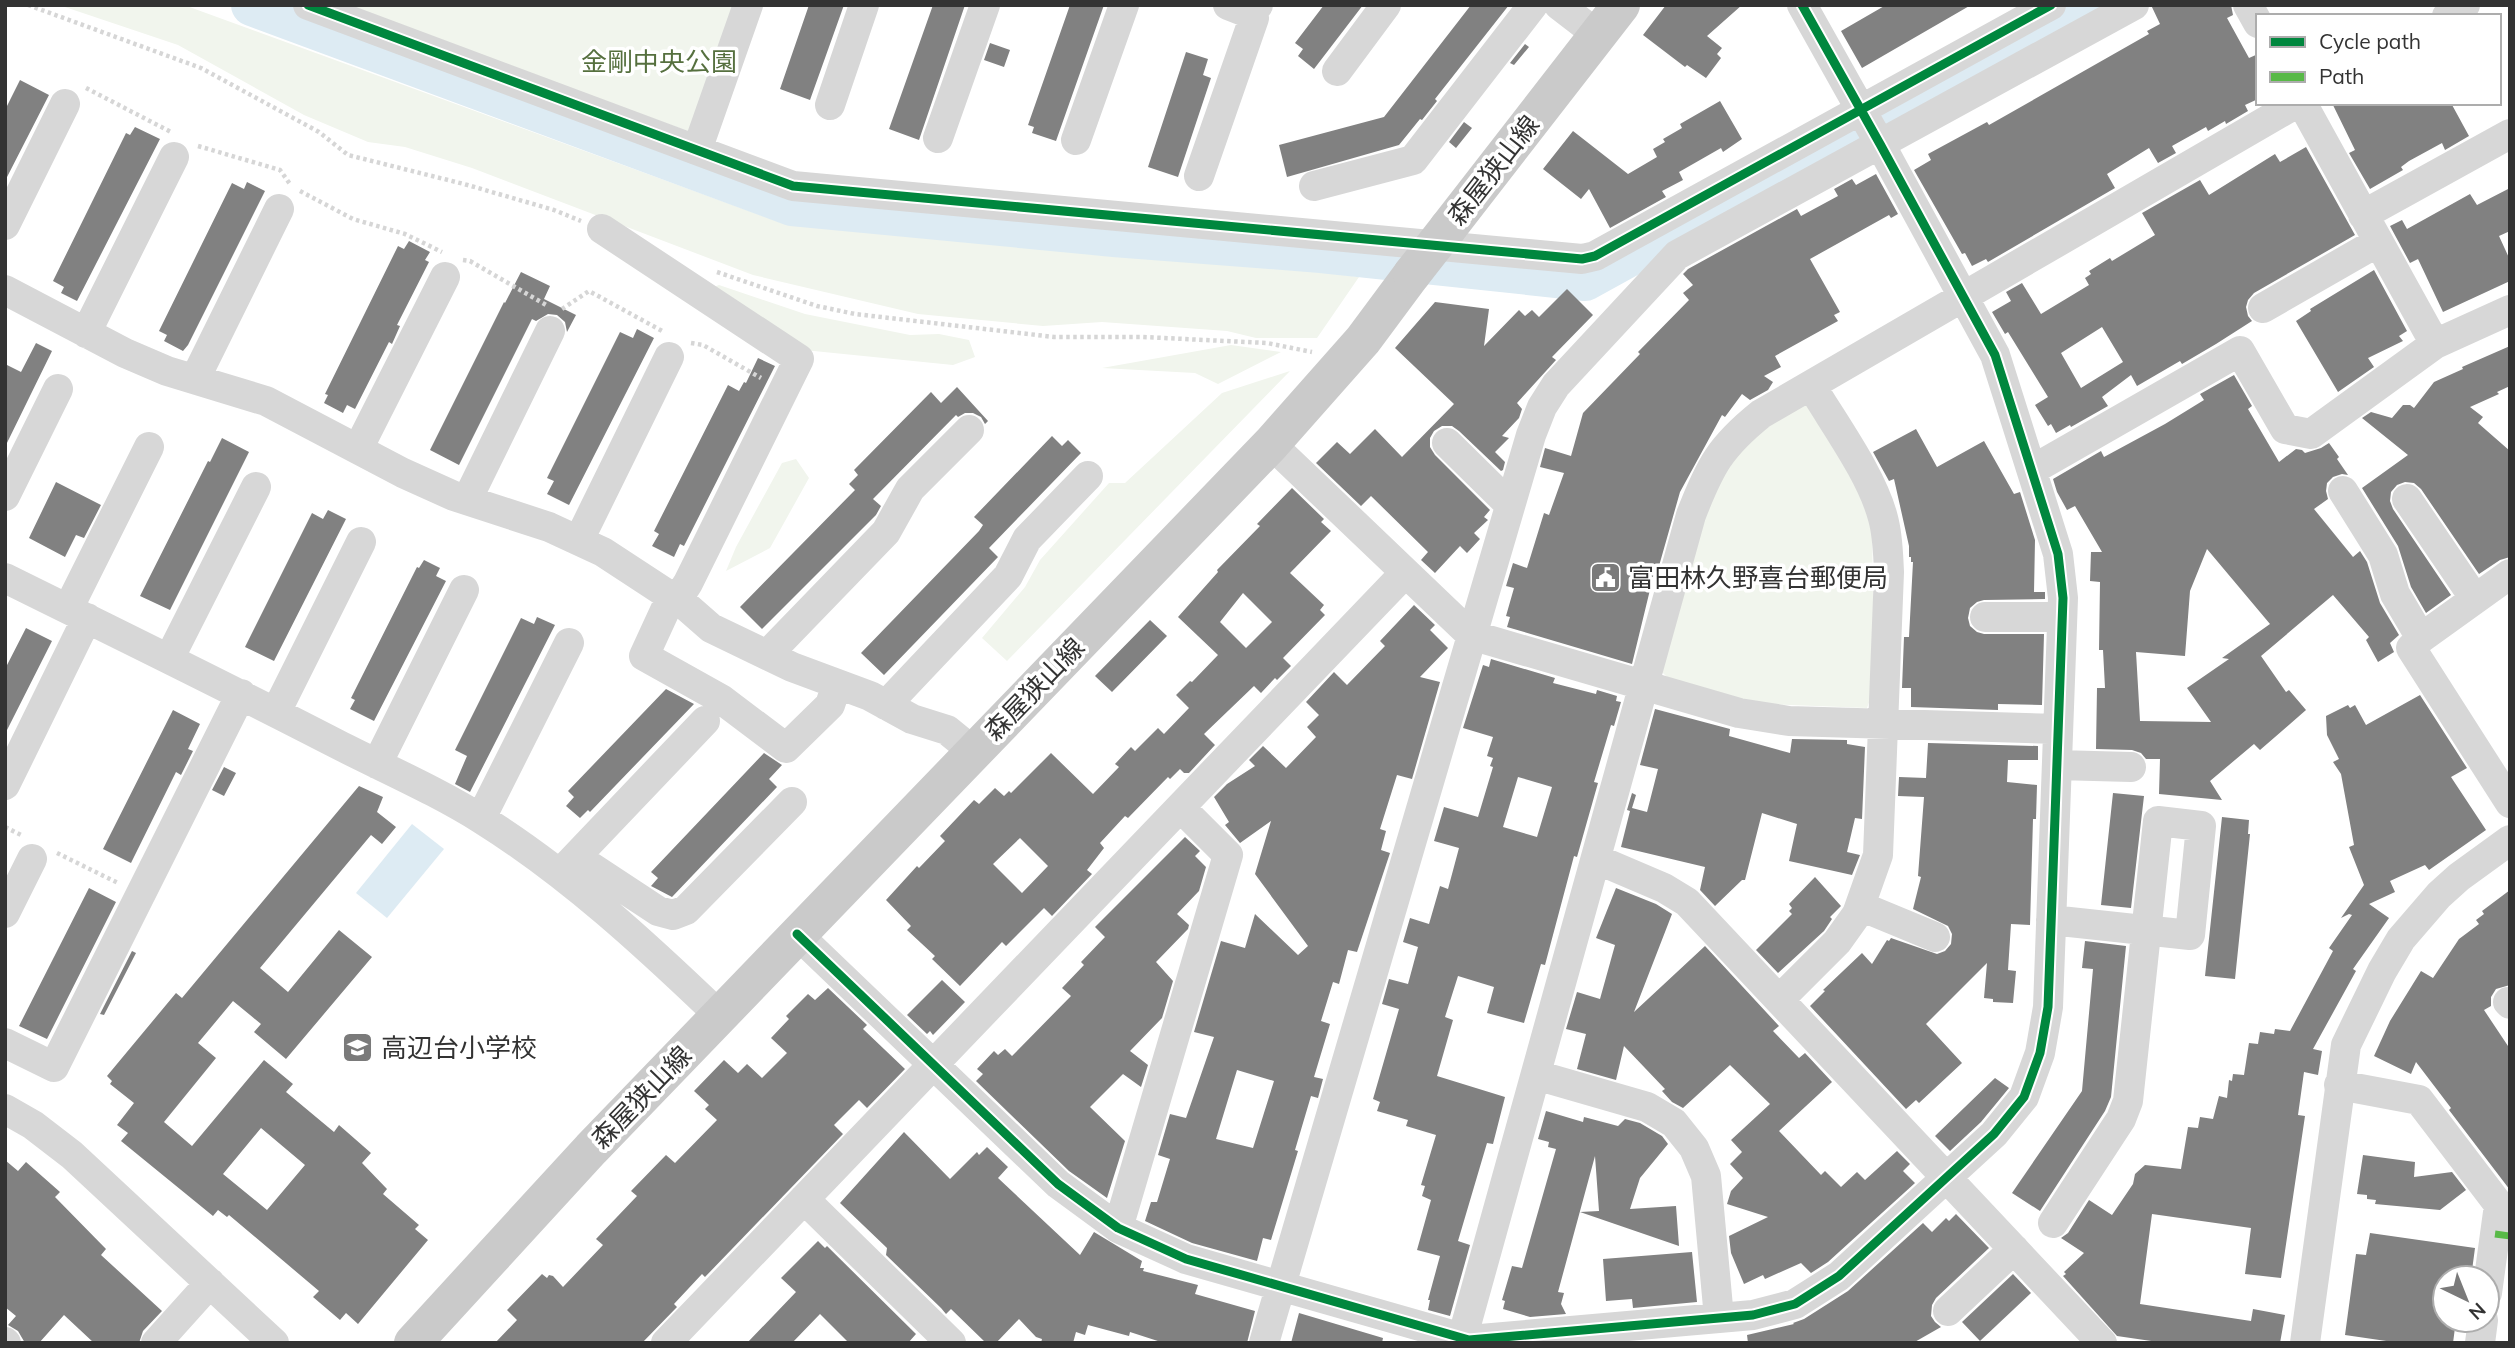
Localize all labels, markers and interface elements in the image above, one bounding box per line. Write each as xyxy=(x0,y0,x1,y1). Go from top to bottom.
legend xyxy=(2256,14,2501,105)
text: Cycle path xyxy=(2319,28,2421,54)
park label: 金剛中央公園 xyxy=(581,45,737,78)
text: Path xyxy=(2319,63,2364,89)
street label: 森屋狭山線 xyxy=(1440,109,1546,231)
public building icon: 富田林久野喜台郵便局 xyxy=(1588,560,1622,594)
place label: 富田林久野喜台郵便局 xyxy=(1628,561,1888,594)
street label: 森屋狭山線 xyxy=(977,631,1091,747)
school or university icon: 高辺台小学校 xyxy=(341,1030,375,1064)
place label: 高辺台小学校 xyxy=(381,1031,537,1064)
street label: 森屋狭山線 xyxy=(584,1039,698,1155)
north arrow xyxy=(2431,1264,2501,1334)
text: N xyxy=(2464,1298,2491,1325)

